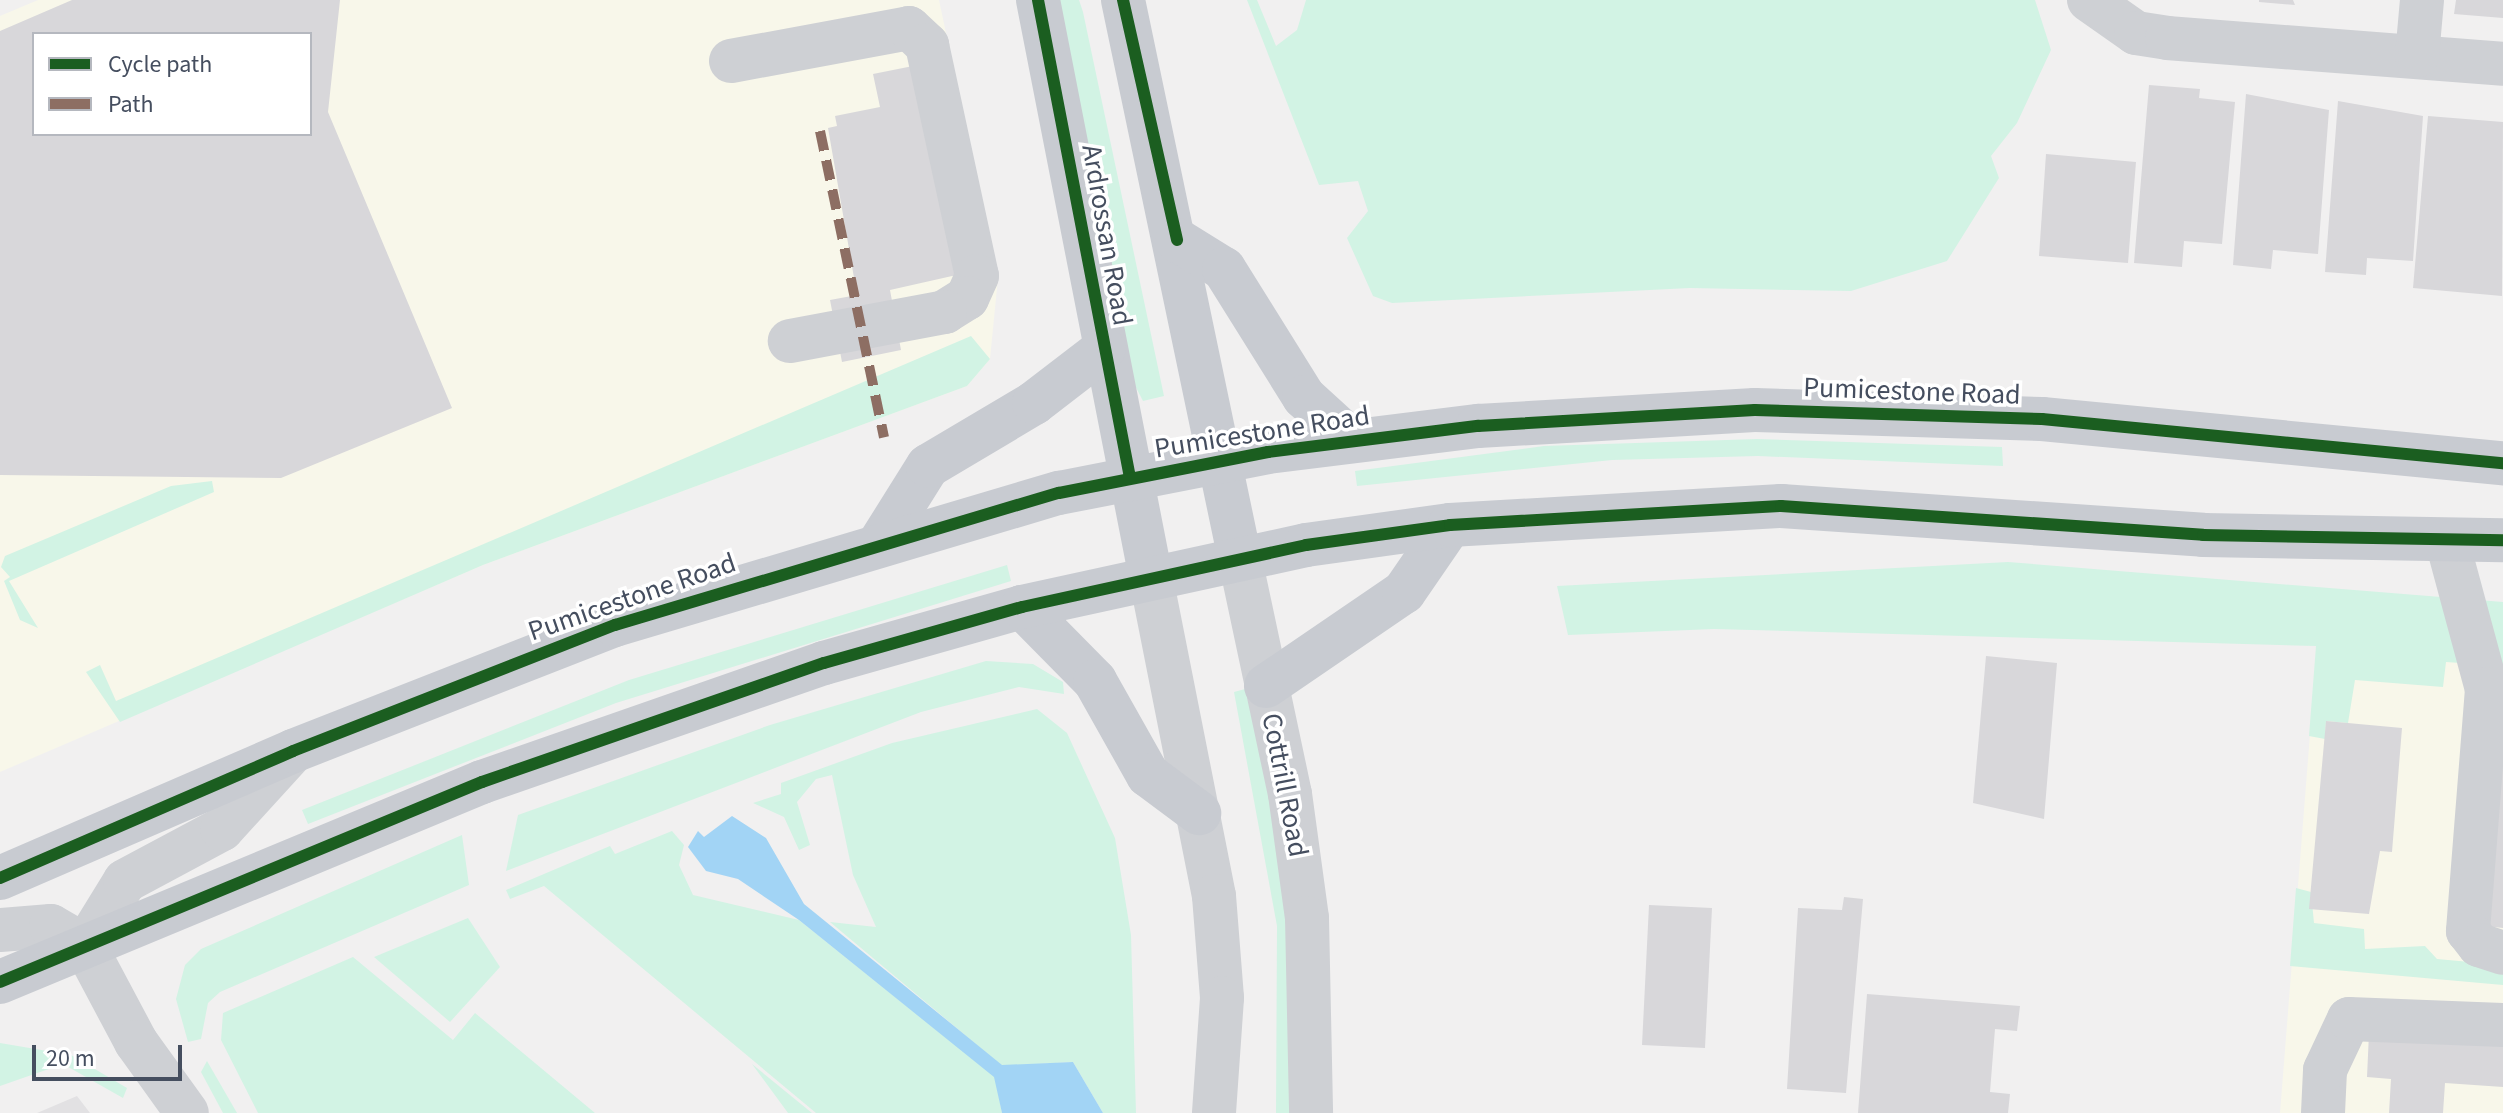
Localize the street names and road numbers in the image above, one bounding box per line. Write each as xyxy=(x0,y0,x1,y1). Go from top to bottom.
street label: Ardrossan Road xyxy=(1075,142,1139,328)
street label: Pumicestone Road xyxy=(1803,370,2021,412)
street label: Pumicestone Road xyxy=(1152,398,1372,466)
street label: Pumicestone Road xyxy=(524,546,740,648)
street label: Cottrill Road xyxy=(1255,710,1315,860)

